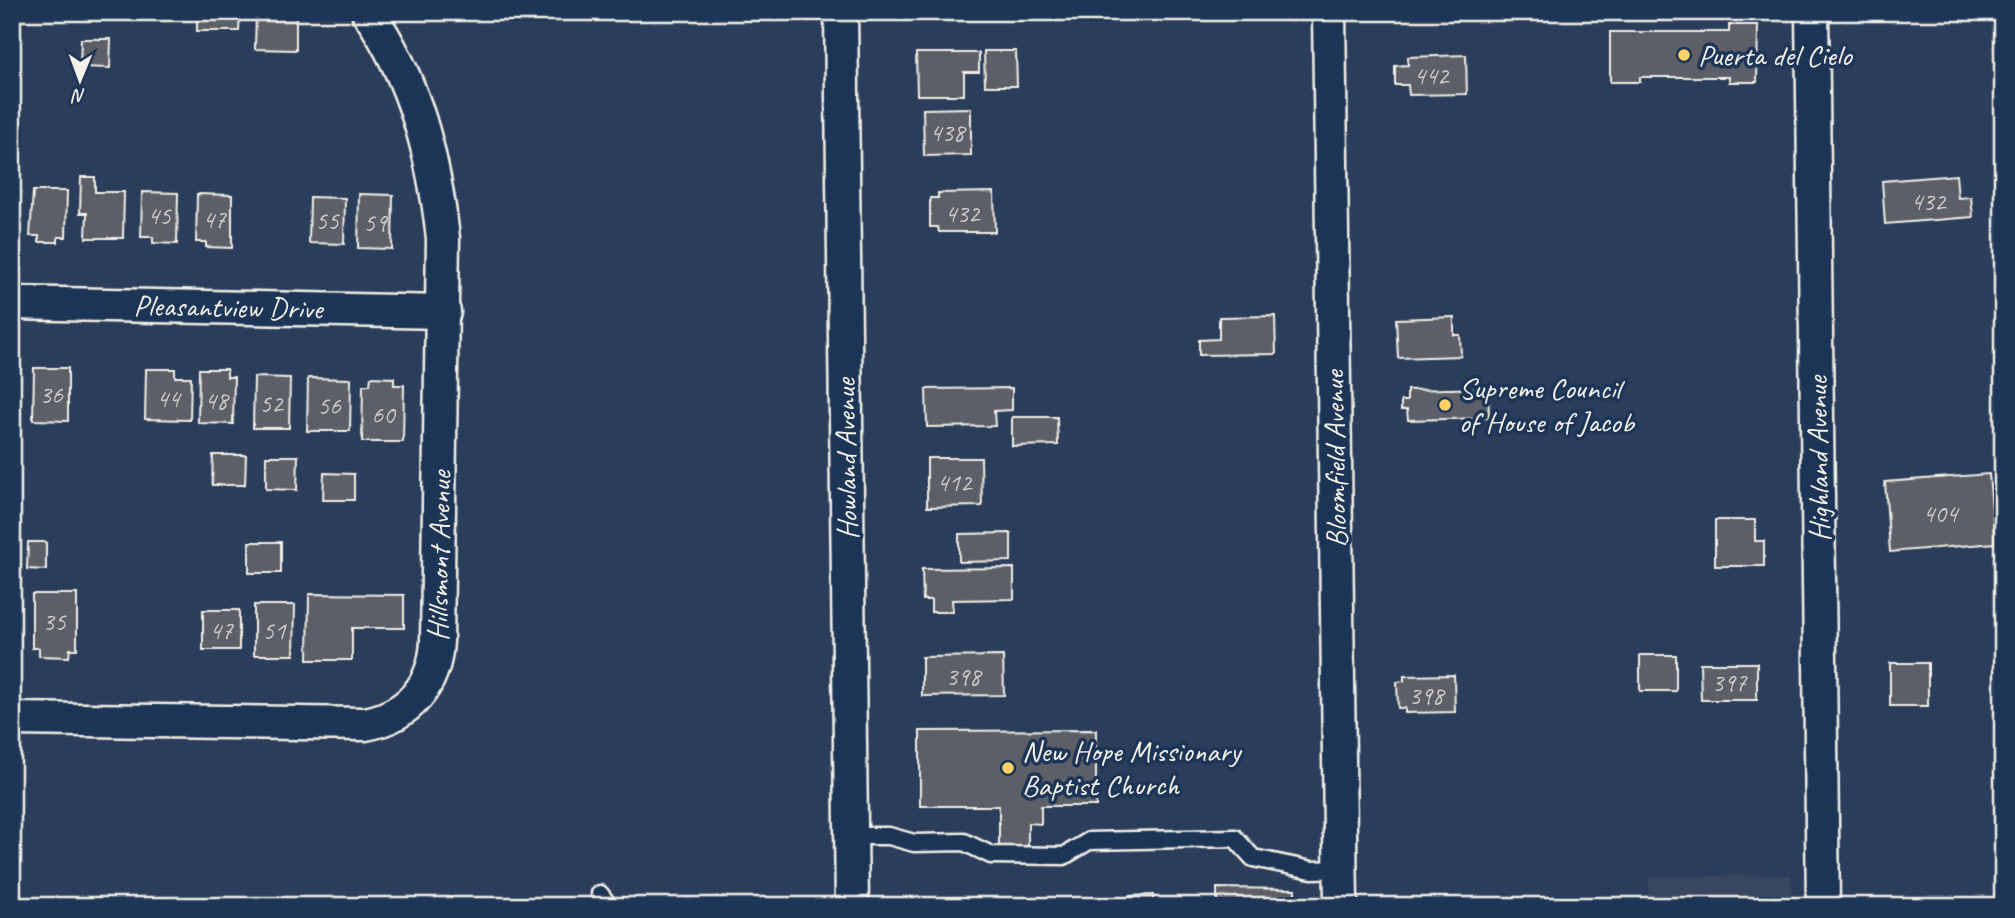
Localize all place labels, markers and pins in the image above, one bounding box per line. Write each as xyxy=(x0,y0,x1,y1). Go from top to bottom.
place label: Puerta del Cielo xyxy=(1698,36,1853,74)
marker: Puerta del Cielo xyxy=(1676,47,1692,63)
place label: Supreme Council of House of Jacob xyxy=(1459,369,1636,441)
marker: Supreme Council of House of Jacob xyxy=(1437,397,1453,413)
place label: New Hope Missionary Baptist Church xyxy=(1022,732,1243,804)
marker: New Hope Missionary Baptist Church xyxy=(1000,760,1016,776)

